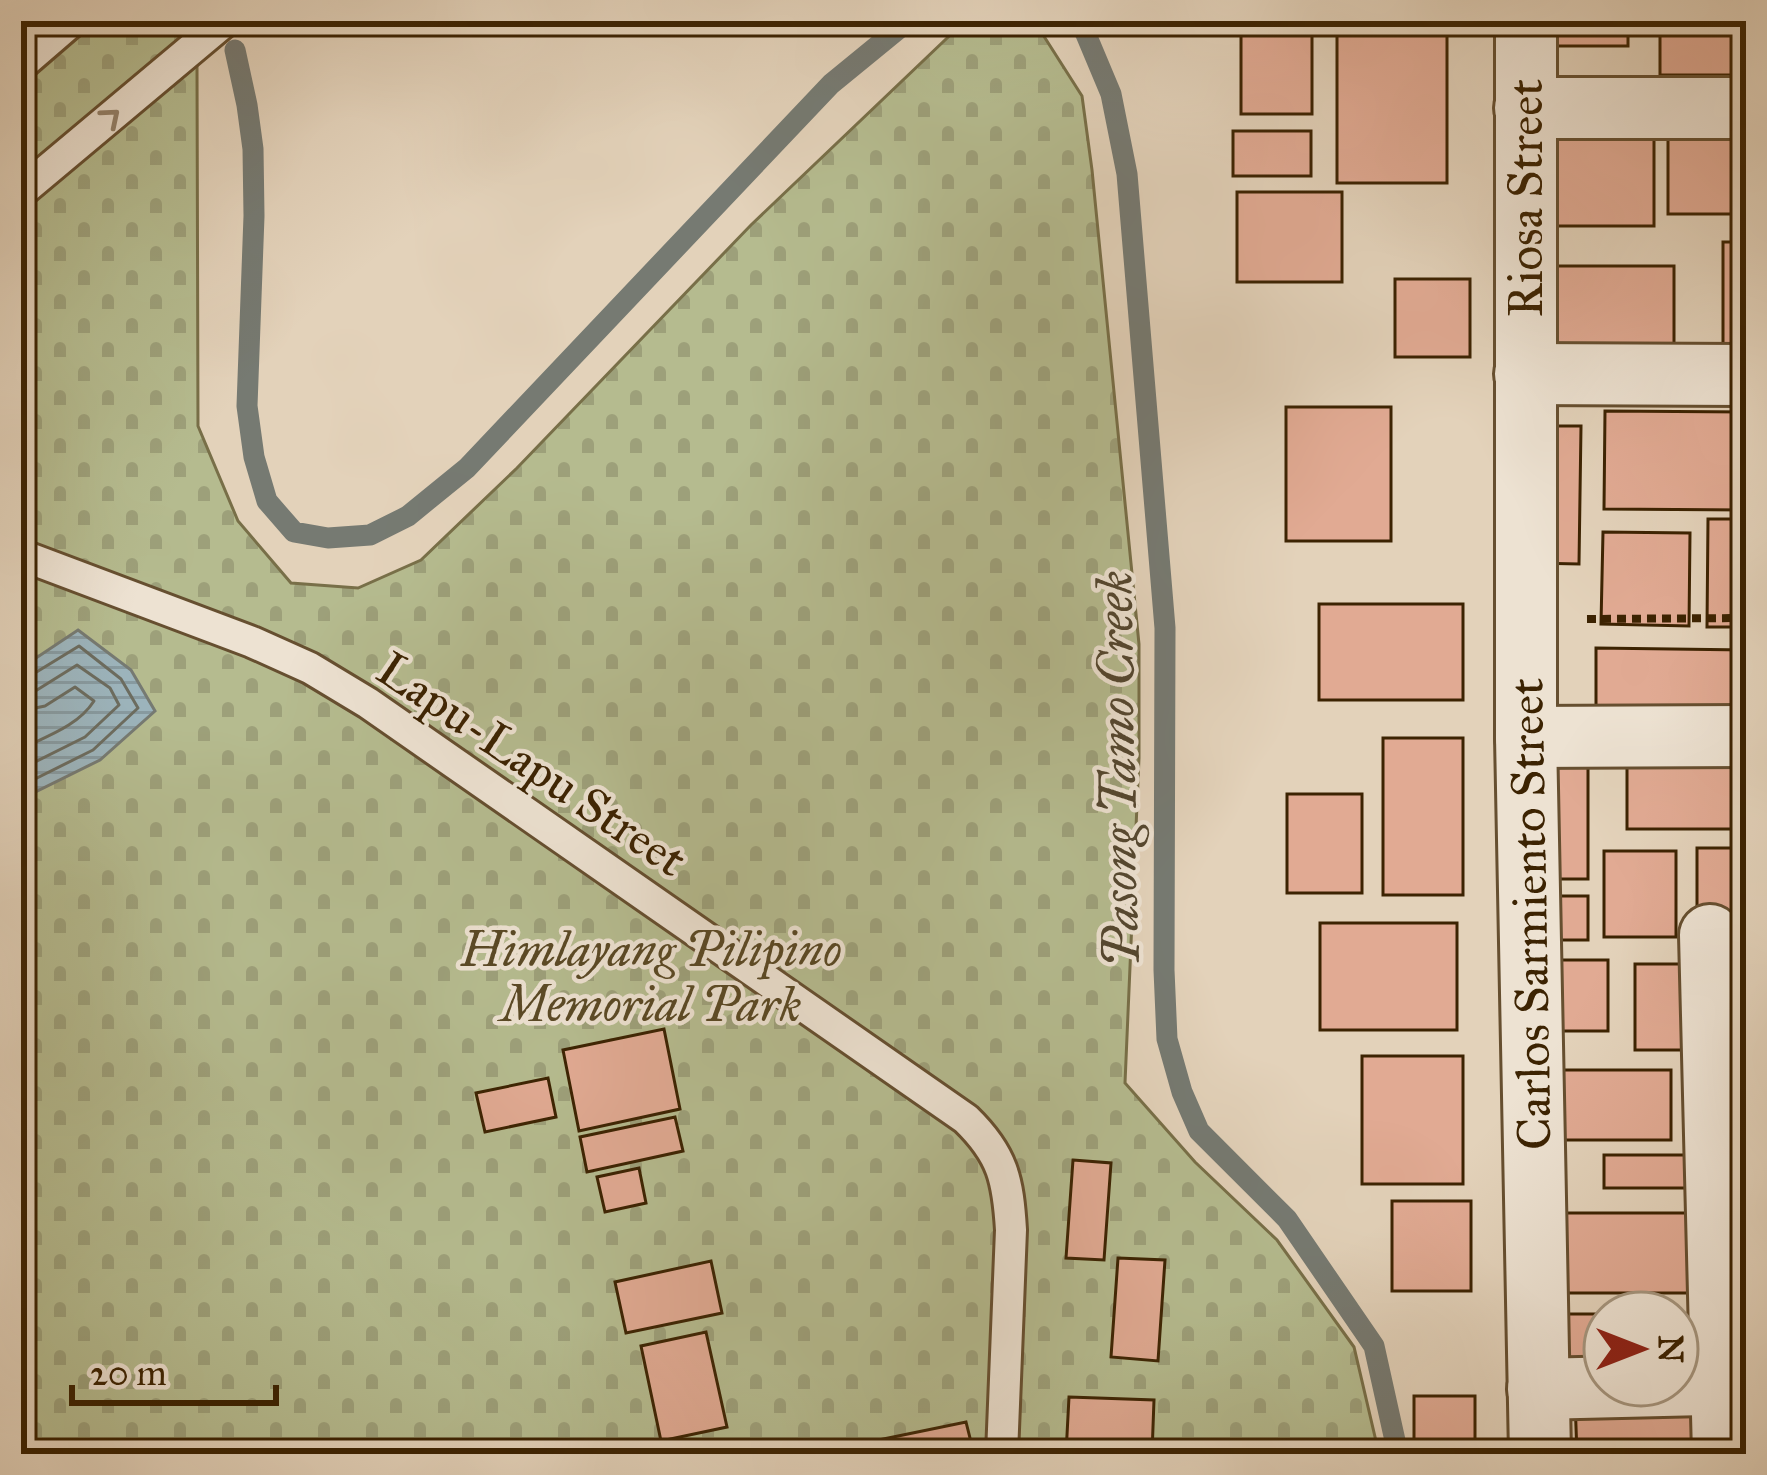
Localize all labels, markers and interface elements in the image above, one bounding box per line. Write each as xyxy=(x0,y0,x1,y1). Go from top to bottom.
street label: Riosa Street xyxy=(1496,79,1555,317)
one-way arrow xyxy=(97,110,119,132)
water label: Pasong Tamo Creek xyxy=(1084,570,1152,968)
street label: Lapu-Lapu Street xyxy=(366,639,698,889)
street label: Carlos Sarmiento Street xyxy=(1496,678,1564,1150)
park label: Himlayang Pilipino Memorial Park xyxy=(459,920,842,1034)
north arrow xyxy=(1581,1289,1701,1409)
scale bar xyxy=(72,1331,276,1405)
text: N xyxy=(1650,1335,1690,1363)
text: 20 m xyxy=(90,1351,167,1395)

